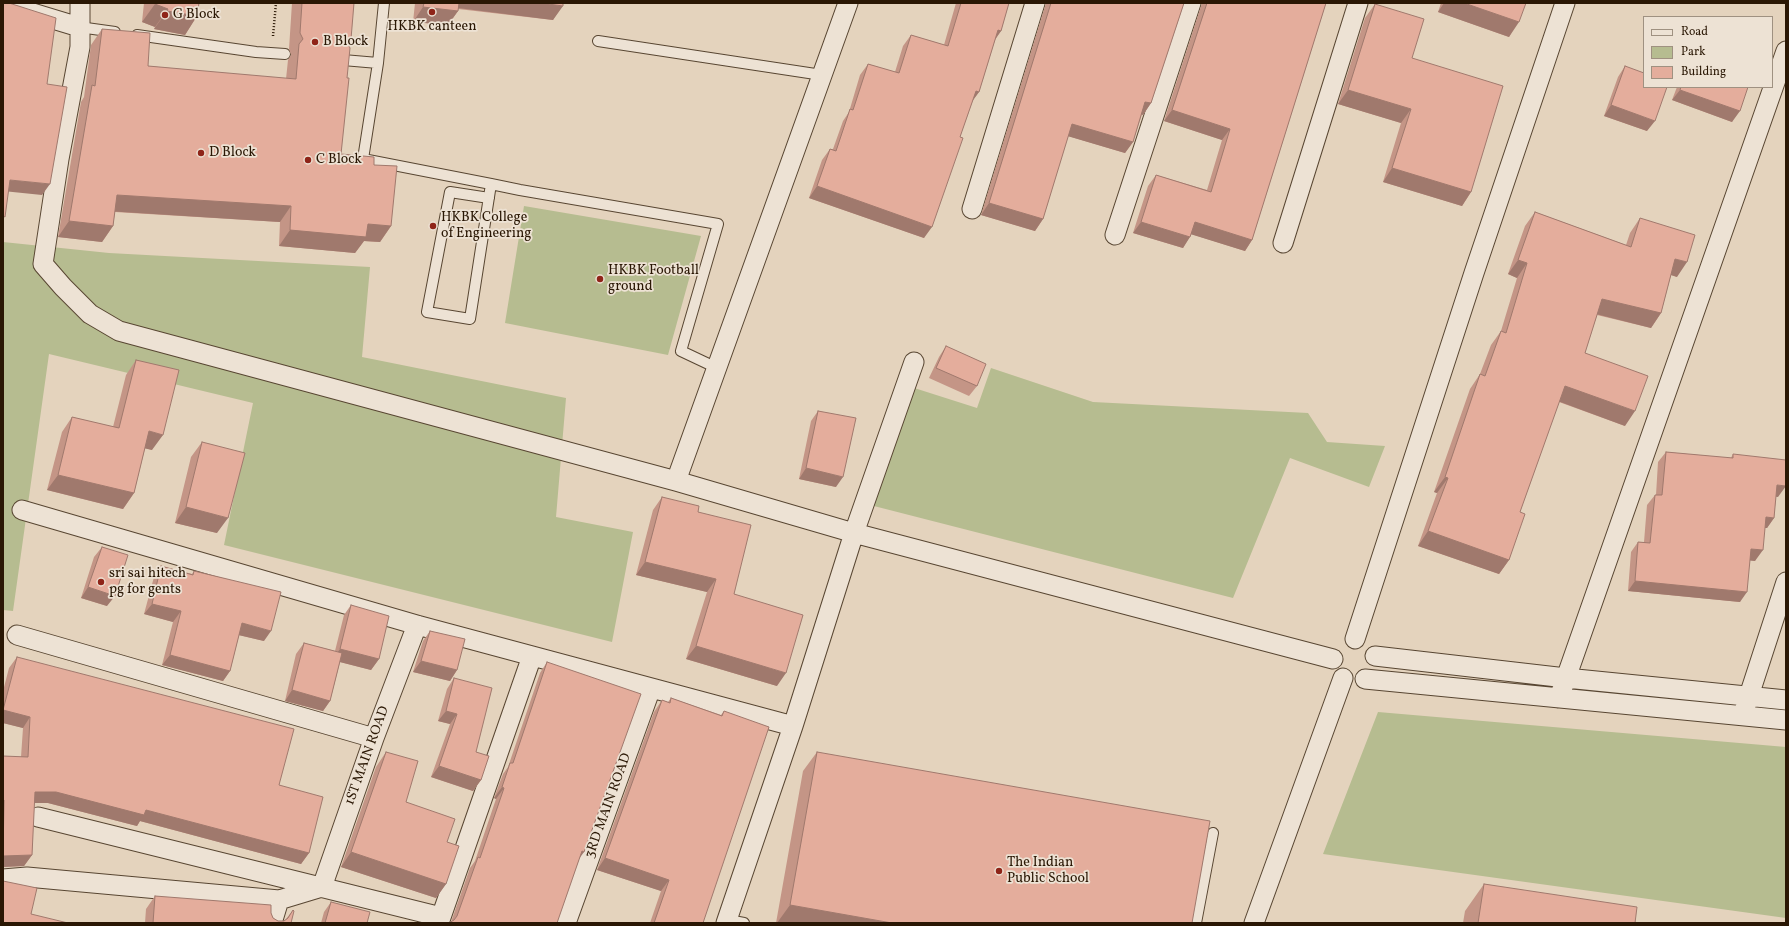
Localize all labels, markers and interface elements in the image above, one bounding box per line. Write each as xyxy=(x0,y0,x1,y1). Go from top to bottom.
place label: G Block xyxy=(173,7,220,23)
marker: HKBK canteen xyxy=(427,7,437,17)
marker: G Block xyxy=(160,10,170,20)
legend xyxy=(1643,16,1773,88)
place label: HKBK canteen xyxy=(387,19,477,35)
text: Road xyxy=(1681,24,1708,40)
place label: B Block xyxy=(323,34,368,50)
marker: B Block xyxy=(310,37,320,47)
text: Park xyxy=(1681,44,1706,60)
text: Building xyxy=(1681,64,1726,80)
place label: D Block xyxy=(209,145,256,161)
marker: D Block xyxy=(196,148,206,158)
place label: C Block xyxy=(316,152,362,168)
marker: C Block xyxy=(303,155,313,165)
place label: HKBK College of Engineering xyxy=(441,210,531,242)
marker: HKBK College of Engineering xyxy=(428,221,438,231)
place label: HKBK Football ground xyxy=(608,263,699,296)
marker: HKBK Football ground xyxy=(595,274,605,284)
place label: sri sai hitech pg for gents xyxy=(109,566,186,598)
marker: sri sai hitech pg for gents xyxy=(96,577,106,587)
street label: 1ST MAIN ROAD xyxy=(342,704,394,808)
street label: 3RD MAIN ROAD xyxy=(582,751,636,861)
place label: The Indian Public School xyxy=(1007,855,1089,888)
marker: The Indian Public School xyxy=(994,866,1004,876)

